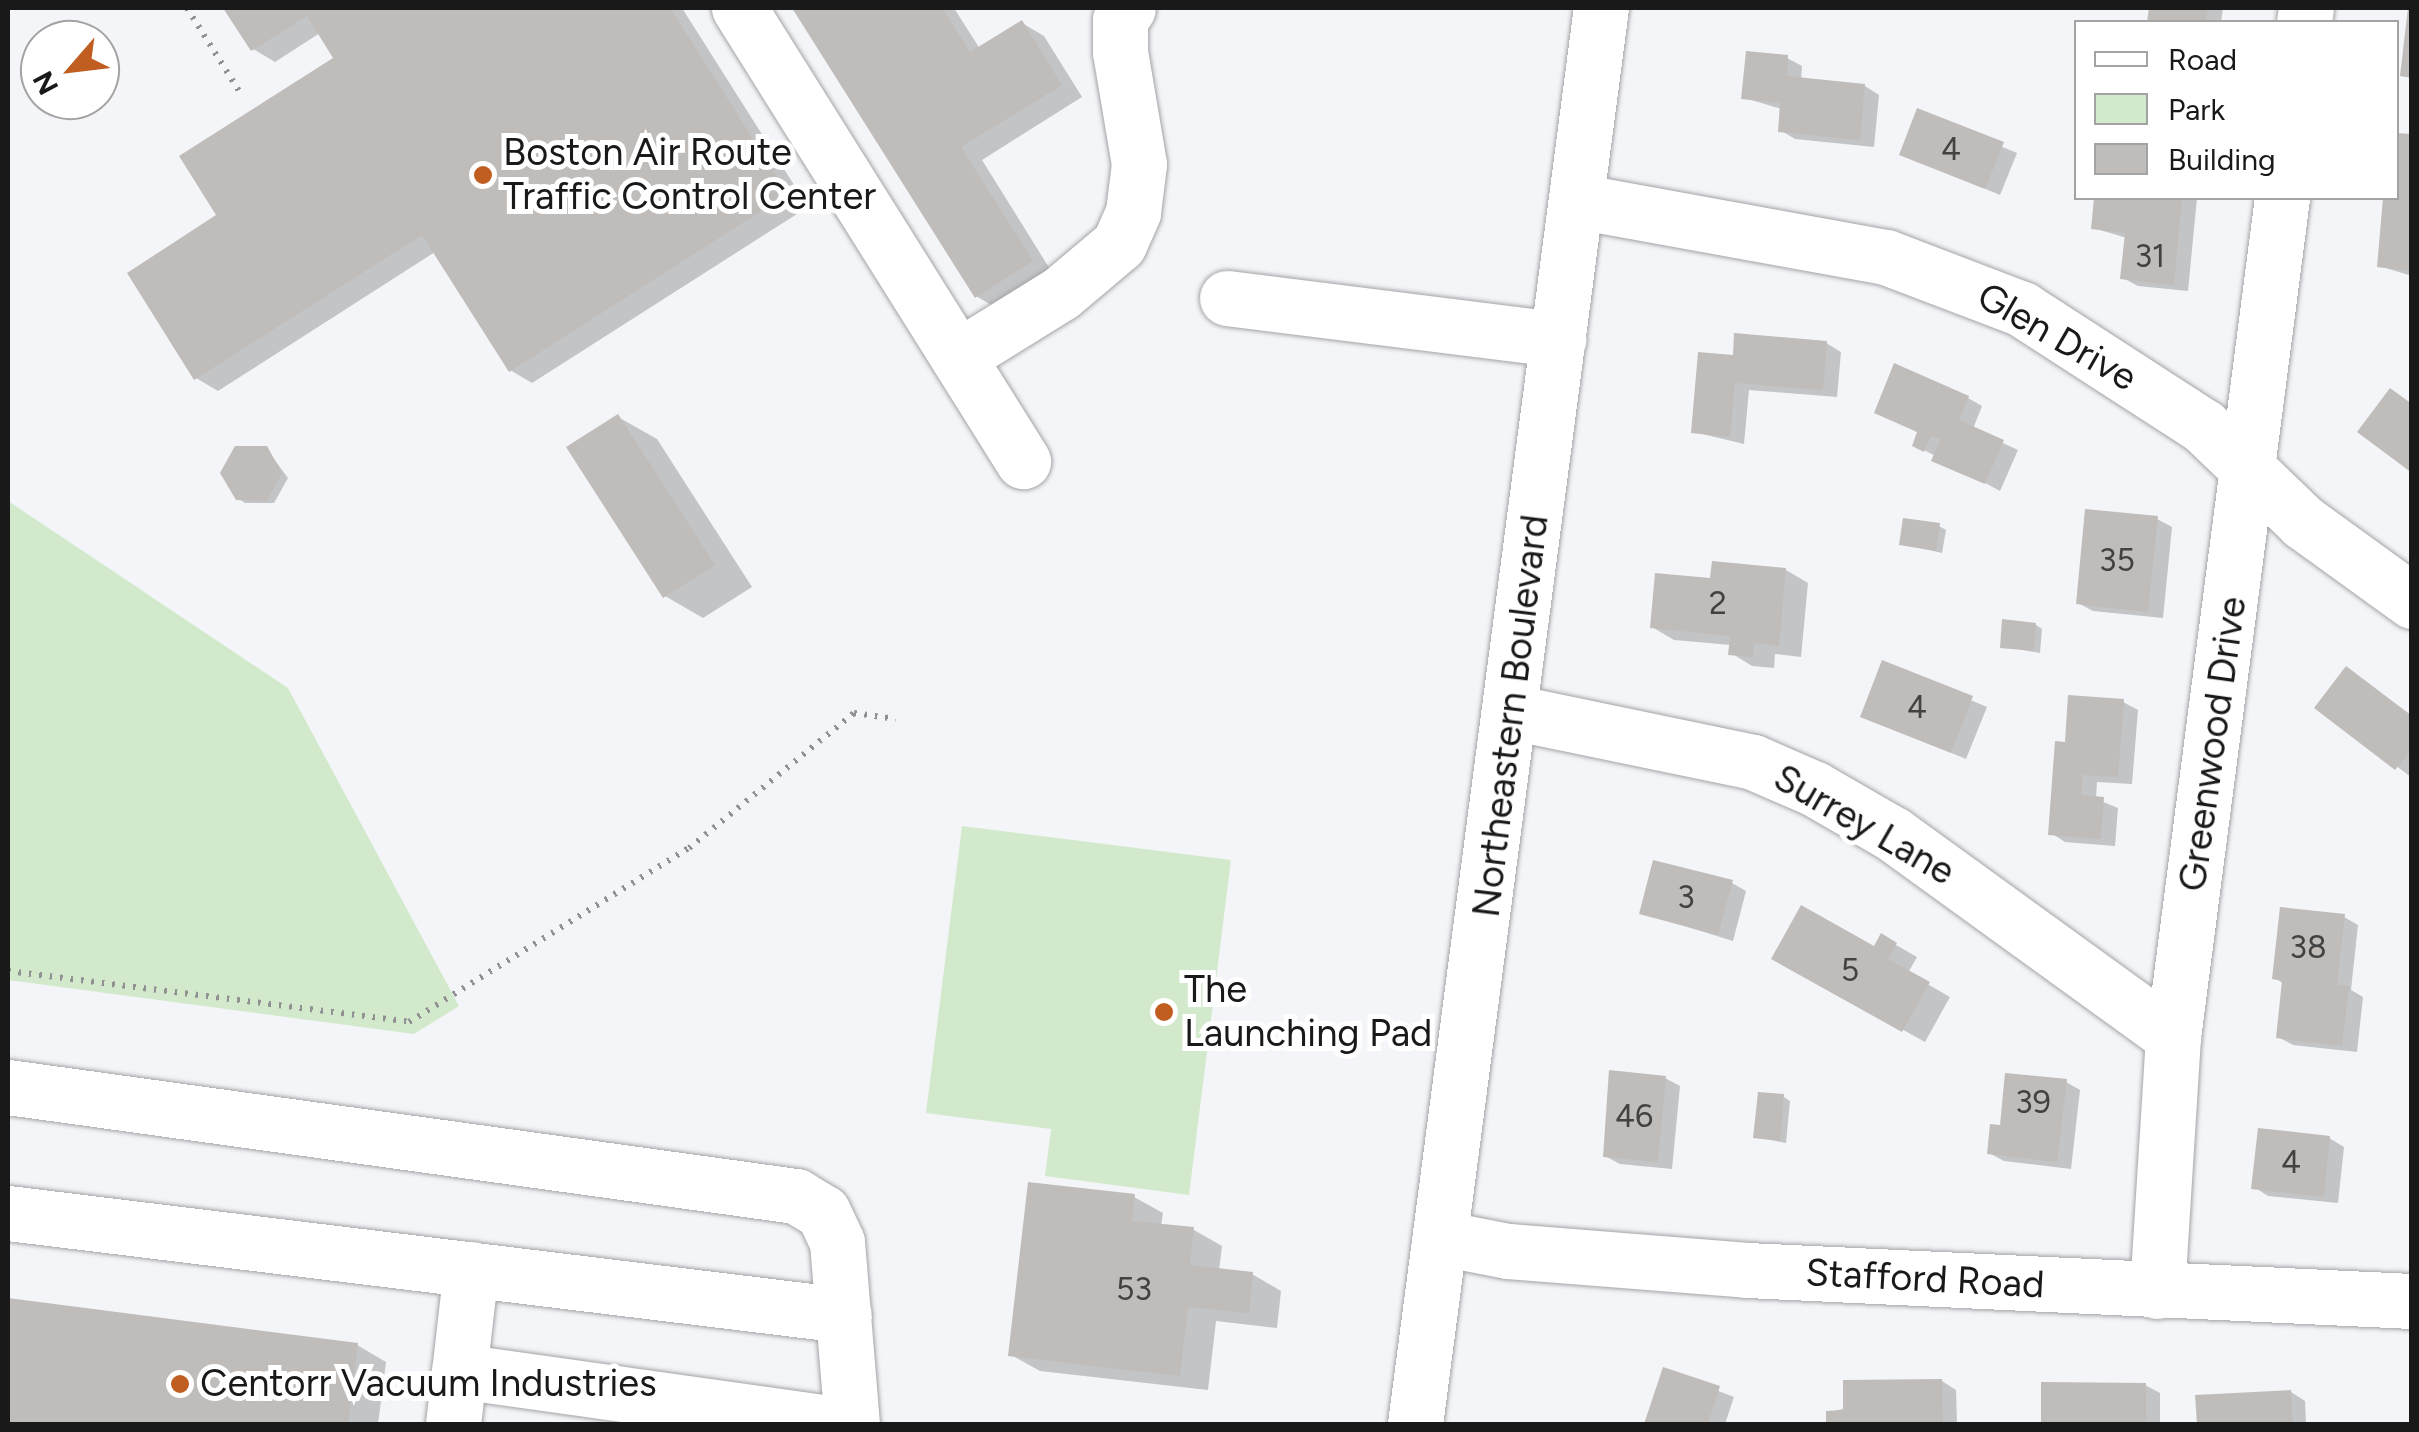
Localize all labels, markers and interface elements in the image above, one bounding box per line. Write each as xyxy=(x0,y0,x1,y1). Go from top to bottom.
north arrow xyxy=(20,20,120,120)
legend xyxy=(2074,20,2399,200)
text: Road xyxy=(2168,41,2237,78)
text: N xyxy=(25,66,65,101)
text: Park xyxy=(2168,91,2225,128)
place label: Boston Air Route Traffic Control Center xyxy=(503,130,876,220)
house number: 4 xyxy=(1941,130,1961,168)
text: Building xyxy=(2168,141,2276,178)
marker: Boston Air Route Traffic Control Center xyxy=(472,164,494,186)
house number: 31 xyxy=(2135,237,2165,275)
street label: Glen Drive xyxy=(1969,273,2145,401)
street label: Northeastern Boulevard xyxy=(1464,512,1558,920)
house number: 35 xyxy=(2099,541,2135,579)
house number: 2 xyxy=(1709,584,1727,622)
street label: Greenwood Drive xyxy=(2170,594,2256,894)
house number: 4 xyxy=(1907,688,1927,726)
street label: Surrey Lane xyxy=(1766,755,1962,895)
house number: 3 xyxy=(1677,878,1695,916)
house number: 38 xyxy=(2289,928,2327,966)
house number: 5 xyxy=(1841,951,1859,989)
place label: The Launching Pad xyxy=(1184,967,1432,1056)
marker: The Launching Pad xyxy=(1153,1001,1175,1023)
house number: 39 xyxy=(2015,1083,2051,1121)
house number: 46 xyxy=(1615,1097,1653,1135)
house number: 4 xyxy=(2281,1143,2301,1181)
street label: Stafford Road xyxy=(1805,1250,2045,1308)
house number: 53 xyxy=(1116,1270,1152,1308)
place label: Centorr Vacuum Industries xyxy=(200,1361,657,1407)
marker: Centorr Vacuum Industries xyxy=(169,1373,191,1395)

